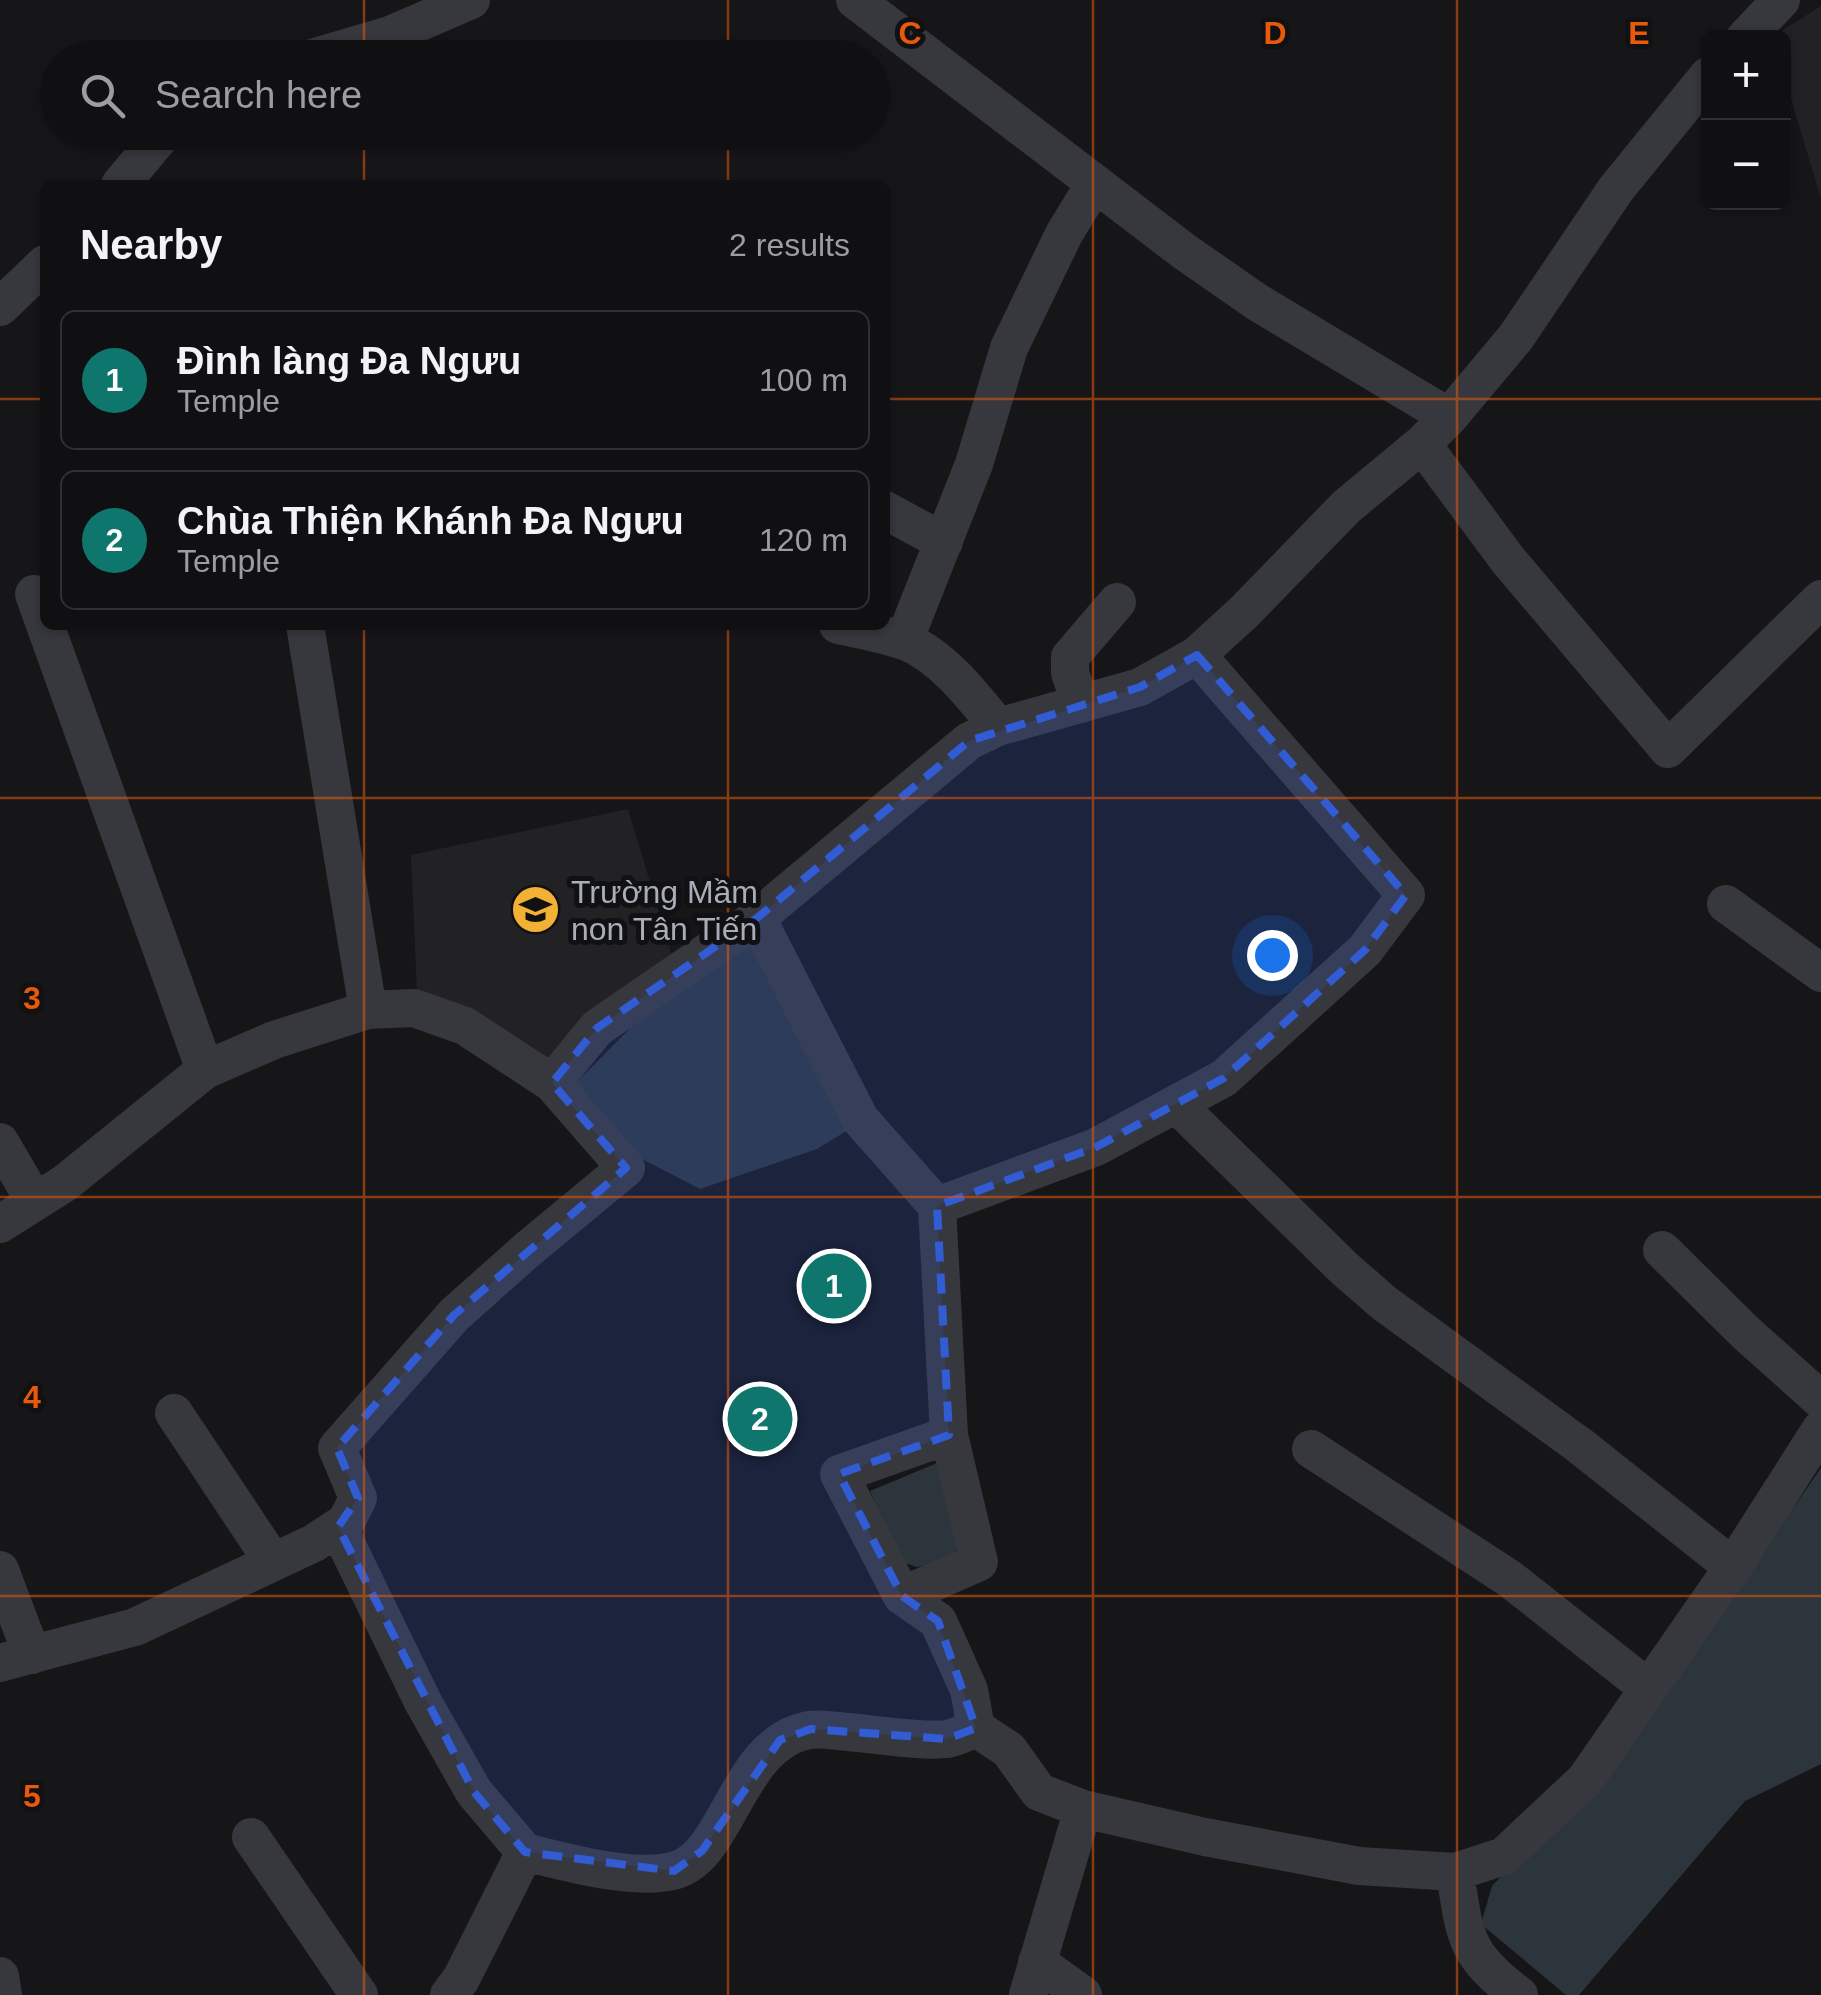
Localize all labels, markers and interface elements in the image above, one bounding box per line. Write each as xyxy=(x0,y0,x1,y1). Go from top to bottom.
text: C xyxy=(898,15,922,51)
text: D xyxy=(1263,15,1287,51)
text: E xyxy=(1628,15,1650,51)
map controls xyxy=(1701,30,1791,210)
button: + xyxy=(1701,30,1791,120)
search box xyxy=(40,40,890,150)
icon: search xyxy=(75,68,130,123)
text: Search here xyxy=(155,74,362,116)
button: − xyxy=(1701,120,1791,210)
text: Nearby xyxy=(80,221,222,268)
text: 2 results xyxy=(729,227,850,263)
text: Đình làng Đa Ngưu xyxy=(177,340,521,382)
text: 1 xyxy=(106,362,123,398)
text: 100 m xyxy=(759,362,848,398)
text: Temple xyxy=(177,383,280,419)
text: Chùa Thiện Khánh Đa Ngưu xyxy=(177,500,684,542)
text: 2 xyxy=(106,522,123,558)
text: 120 m xyxy=(759,522,848,558)
text: Temple xyxy=(177,543,280,579)
place label: Trường Mầm non Tân Tiến xyxy=(571,874,758,947)
school or university icon: Trường Mầm non Tân Tiến xyxy=(510,884,562,936)
your location xyxy=(1247,930,1298,981)
text: 3 xyxy=(23,980,41,1016)
pin: 1 xyxy=(802,1248,866,1324)
text: 4 xyxy=(23,1379,41,1415)
pin: 2 xyxy=(728,1382,792,1456)
text: 5 xyxy=(23,1778,41,1814)

